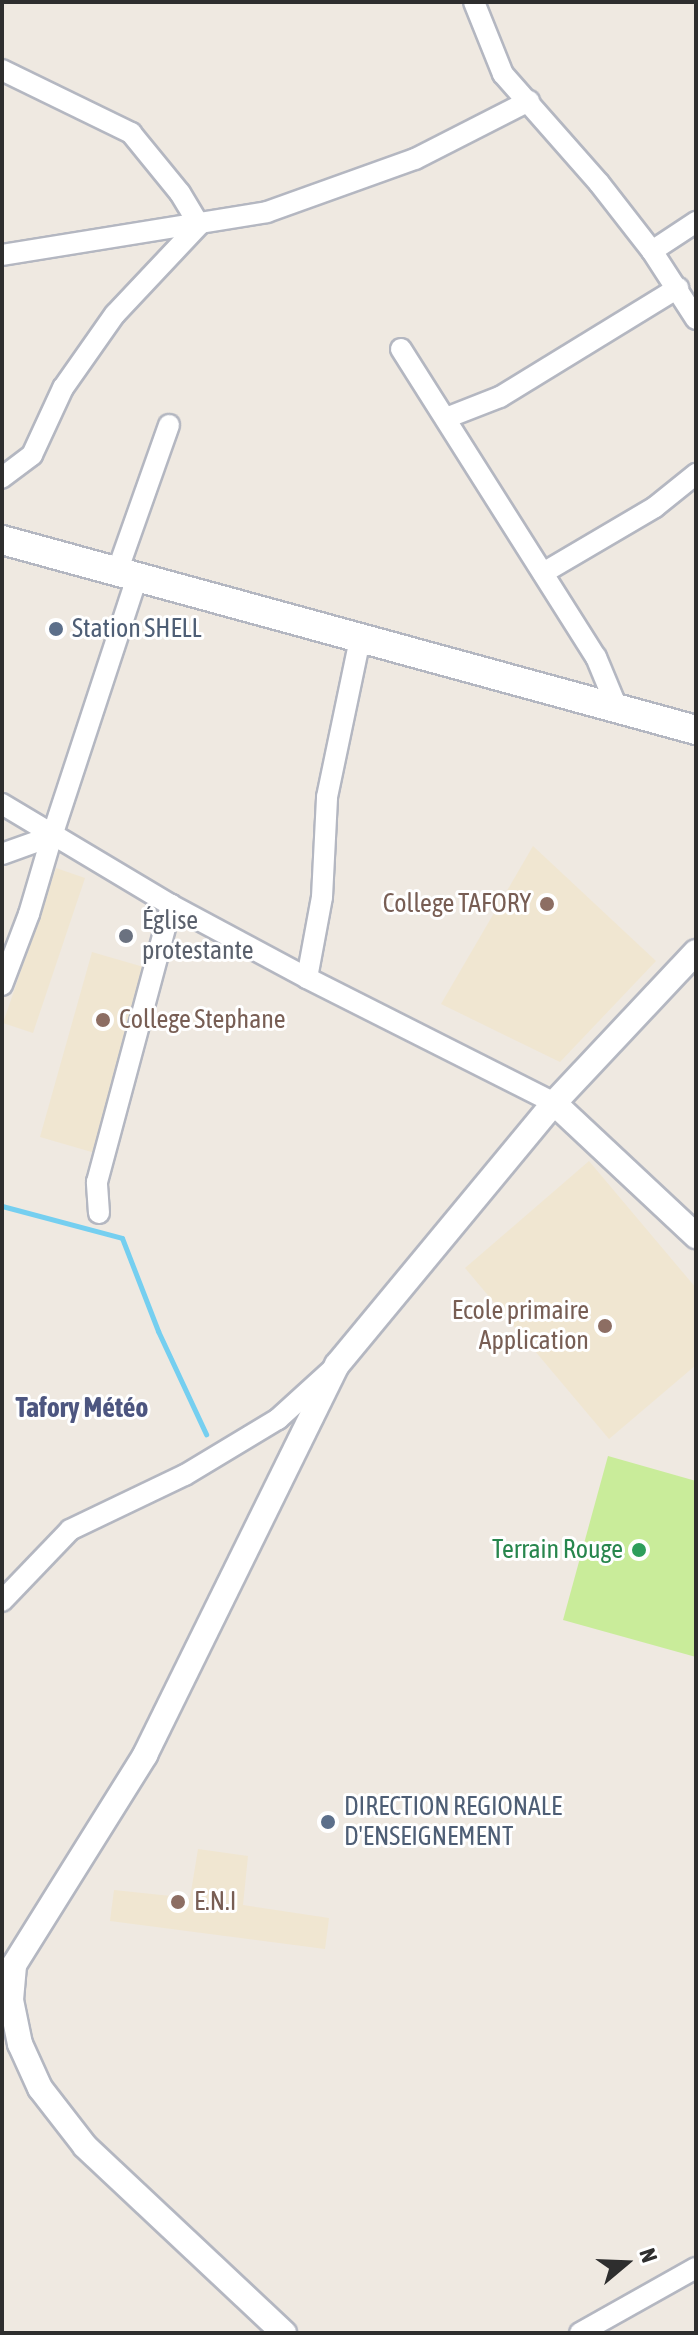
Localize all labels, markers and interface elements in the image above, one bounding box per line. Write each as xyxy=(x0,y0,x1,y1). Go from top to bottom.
place label: Station SHELL xyxy=(72,613,202,645)
marker: Station SHELL xyxy=(47,620,65,638)
place label: College TAFORY xyxy=(383,888,531,920)
marker: College TAFORY xyxy=(538,895,556,913)
place label: Église protestante xyxy=(142,905,254,966)
marker: Église protestante xyxy=(117,927,135,945)
place label: College Stephane xyxy=(119,1004,286,1036)
marker: College Stephane xyxy=(94,1011,112,1029)
place label: Ecole primaire Application xyxy=(452,1295,589,1356)
marker: Ecole primaire Application xyxy=(596,1317,614,1335)
district label: Tafory Météo xyxy=(16,1390,148,1424)
place label: Terrain Rouge xyxy=(492,1534,623,1566)
marker: Terrain Rouge xyxy=(630,1541,648,1559)
place label: DIRECTION REGIONALE D'ENSEIGNEMENT xyxy=(344,1791,562,1852)
marker: DIRECTION REGIONALE D'ENSEIGNEMENT xyxy=(319,1813,337,1831)
place label: E.N.I xyxy=(194,1886,236,1918)
marker: E.N.I xyxy=(169,1893,187,1911)
north arrow xyxy=(586,2223,666,2303)
text: N xyxy=(634,2245,663,2266)

